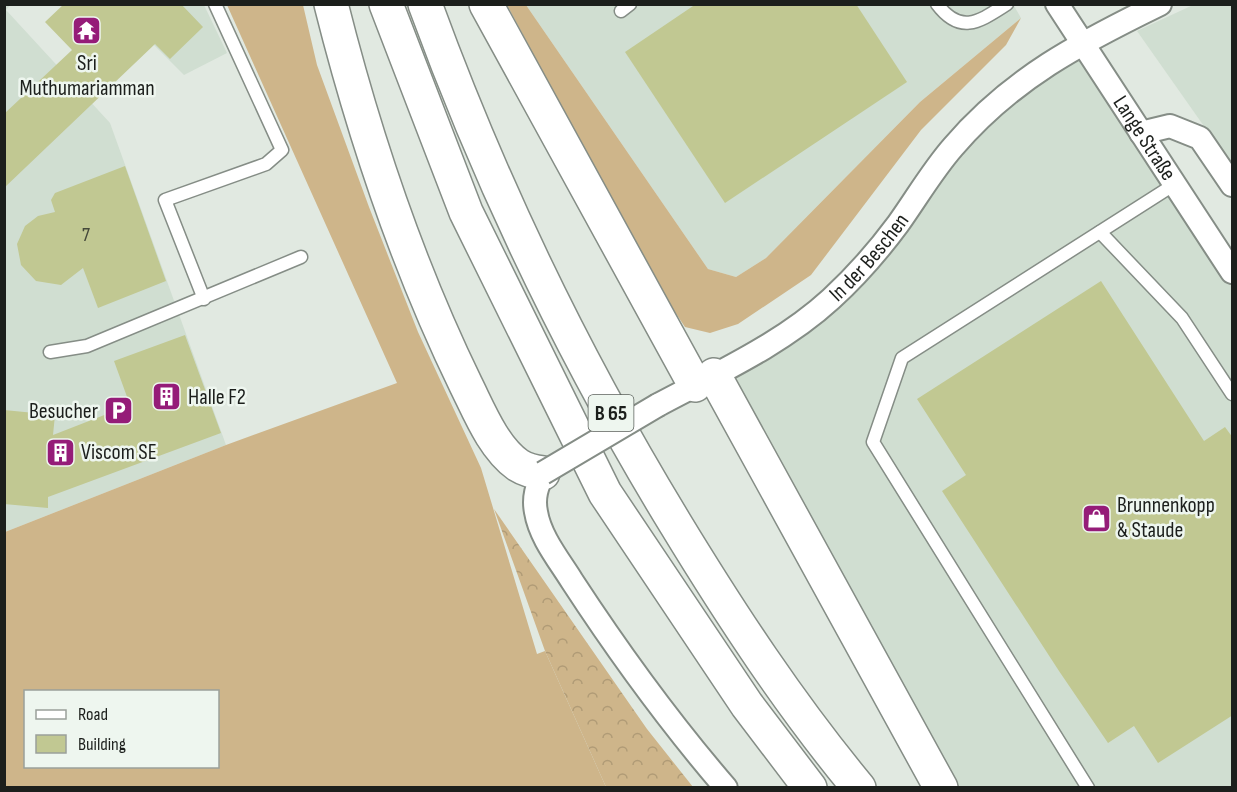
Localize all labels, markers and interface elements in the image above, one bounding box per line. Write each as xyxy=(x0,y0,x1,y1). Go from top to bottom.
temple icon: Sri Muthumariamman xyxy=(71,15,103,47)
place label: Sri Muthumariamman xyxy=(19,50,155,102)
street label: Lange Straße xyxy=(1107,90,1182,185)
street label: In der Beschen xyxy=(823,208,915,307)
house number: 7 xyxy=(82,223,90,247)
building icon: Halle F2 xyxy=(151,381,183,413)
place label: Halle F2 xyxy=(188,384,246,411)
parking icon: Besucher xyxy=(103,395,135,427)
road number: B 65 xyxy=(588,395,634,431)
place label: Besucher xyxy=(29,398,98,425)
building icon: Viscom SE xyxy=(44,436,76,468)
place label: Viscom SE xyxy=(81,439,157,466)
place label: Brunnenkopp & Staude xyxy=(1117,492,1215,544)
shop icon: Brunnenkopp & Staude xyxy=(1080,502,1112,534)
legend xyxy=(24,690,219,768)
text: Road xyxy=(78,704,108,725)
text: Building xyxy=(78,734,126,755)

